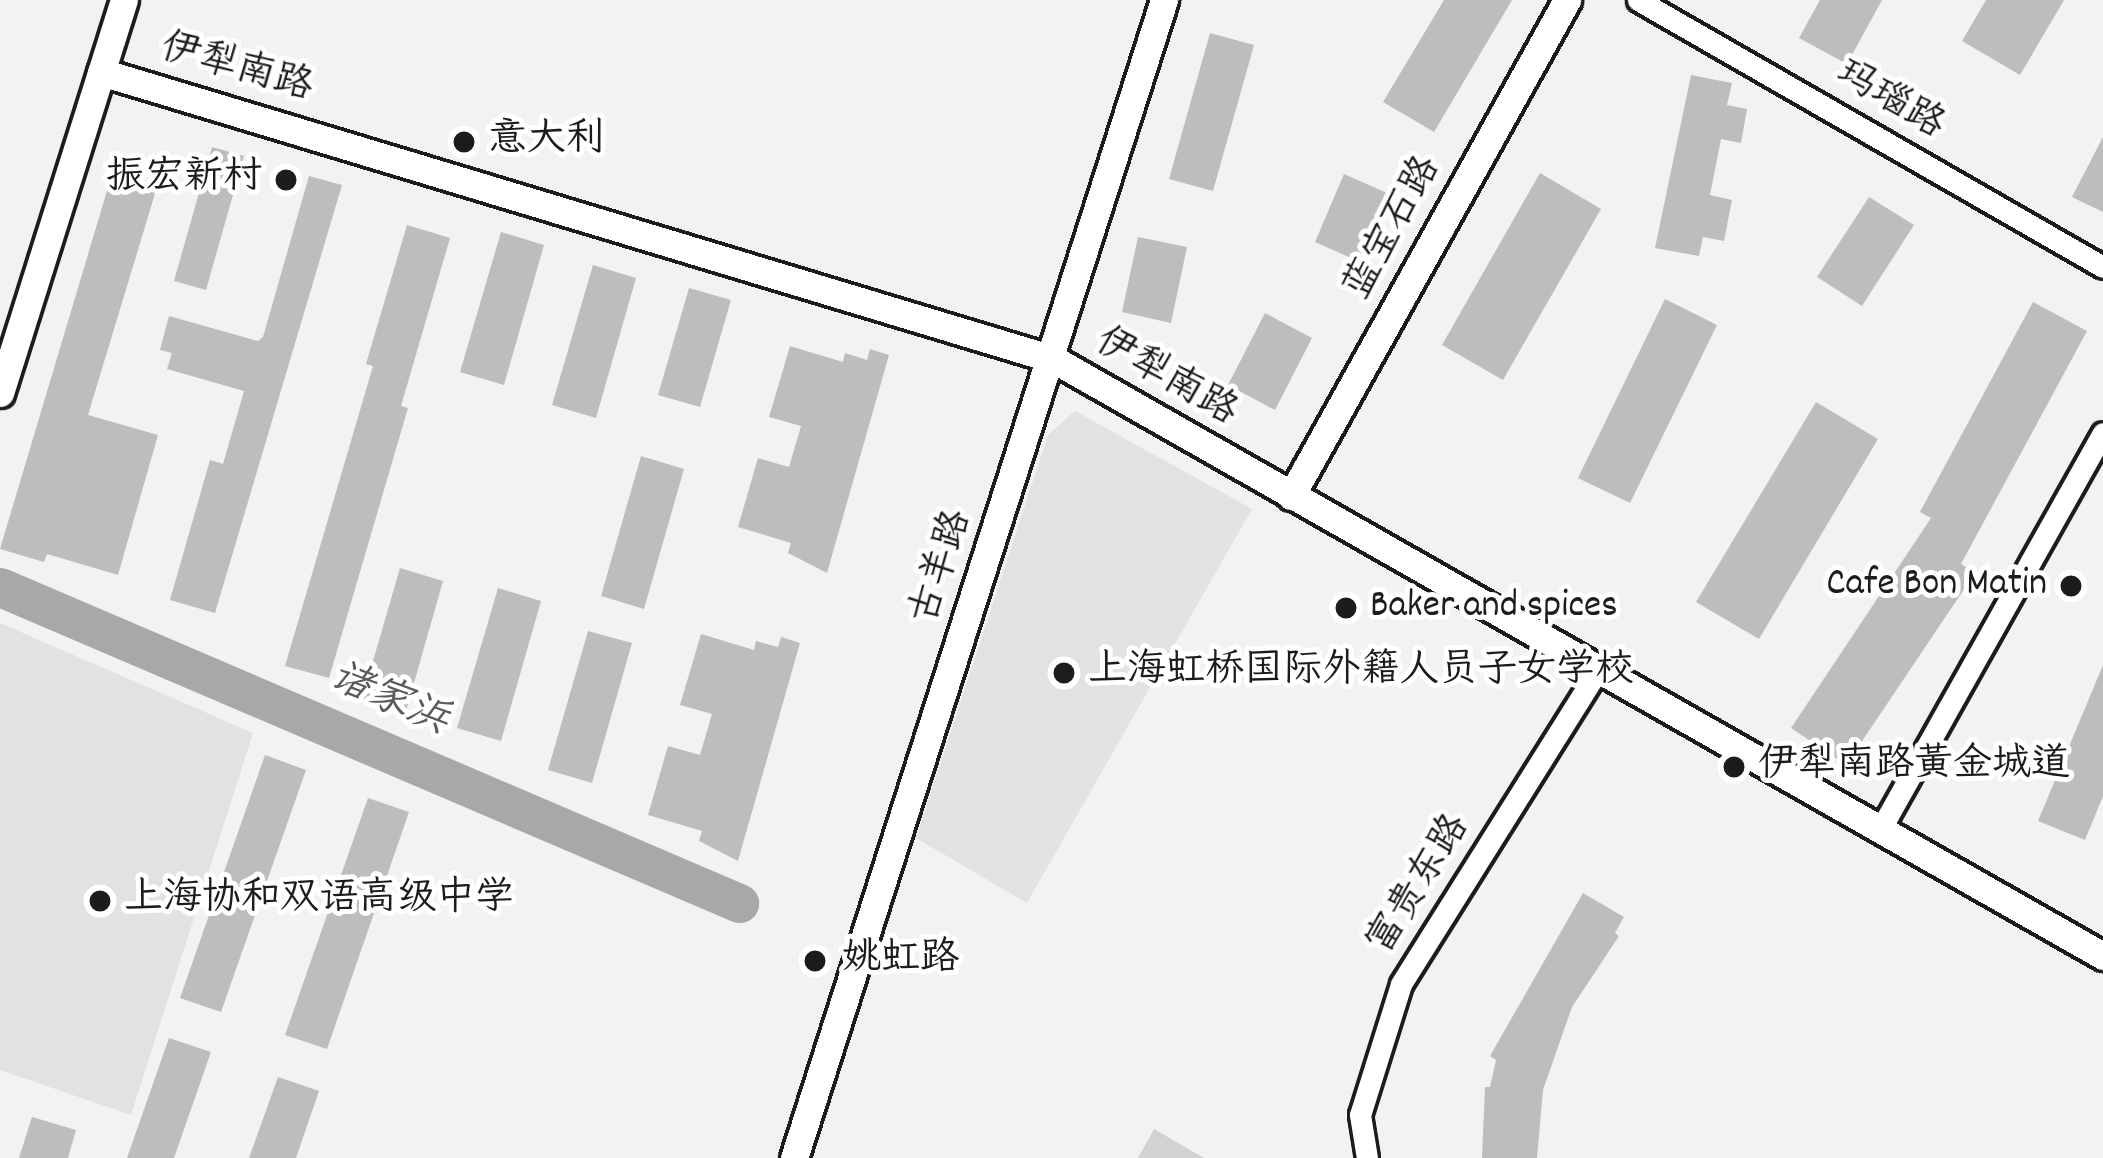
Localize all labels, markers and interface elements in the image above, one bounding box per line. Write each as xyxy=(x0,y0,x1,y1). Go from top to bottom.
street label: 伊犁南路 xyxy=(155,26,317,114)
street label: 玛瑙路 xyxy=(1827,52,1951,152)
place label: 意大利 xyxy=(488,119,605,165)
marker: 意大利 xyxy=(451,129,477,155)
street label: 蓝宝石路 xyxy=(1337,149,1453,309)
place label: 振宏新村 xyxy=(106,157,262,203)
marker: 振宏新村 xyxy=(273,167,299,193)
street label: 伊犁南路 xyxy=(1086,320,1244,438)
street label: 古羊路 xyxy=(904,505,984,631)
place label: Cafe Bon Matin xyxy=(1826,563,2047,609)
marker: Cafe Bon Matin xyxy=(2058,573,2084,599)
place label: Baker and spices xyxy=(1370,585,1618,631)
marker: Baker and spices xyxy=(1333,595,1359,621)
place label: 上海虹桥国际外籍人员子女学校 xyxy=(1088,650,1634,696)
water label: 诸家浜 xyxy=(320,653,456,749)
marker: 上海虹桥国际外籍人员子女学校 xyxy=(1051,660,1077,686)
place label: 伊犁南路黄金城道 xyxy=(1758,744,2070,790)
marker: 伊犁南路黄金城道 xyxy=(1721,754,1747,780)
street label: 富贵东路 xyxy=(1360,807,1482,965)
place label: 上海协和双语高级中学 xyxy=(124,878,514,924)
marker: 上海协和双语高级中学 xyxy=(87,888,113,914)
place label: 姚虹路 xyxy=(842,938,959,984)
marker: 姚虹路 xyxy=(799,945,831,977)

